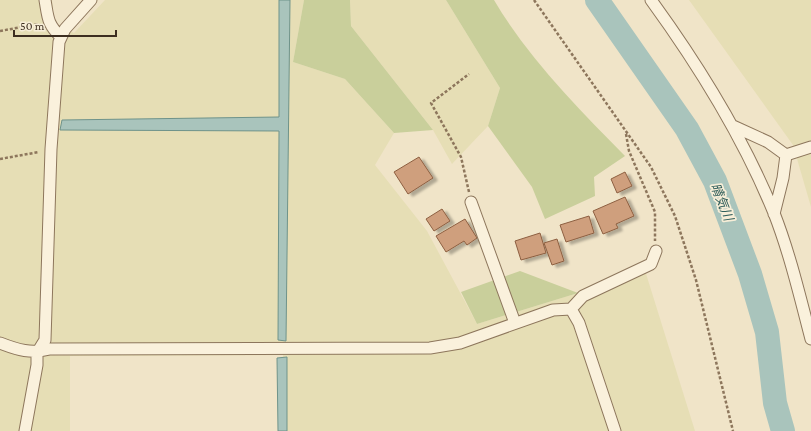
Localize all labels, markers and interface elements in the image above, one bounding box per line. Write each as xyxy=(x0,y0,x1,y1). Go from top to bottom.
scale bar xyxy=(14,12,116,38)
text: 50 m xyxy=(20,19,45,33)
water label: 晴気川 xyxy=(708,181,737,225)

